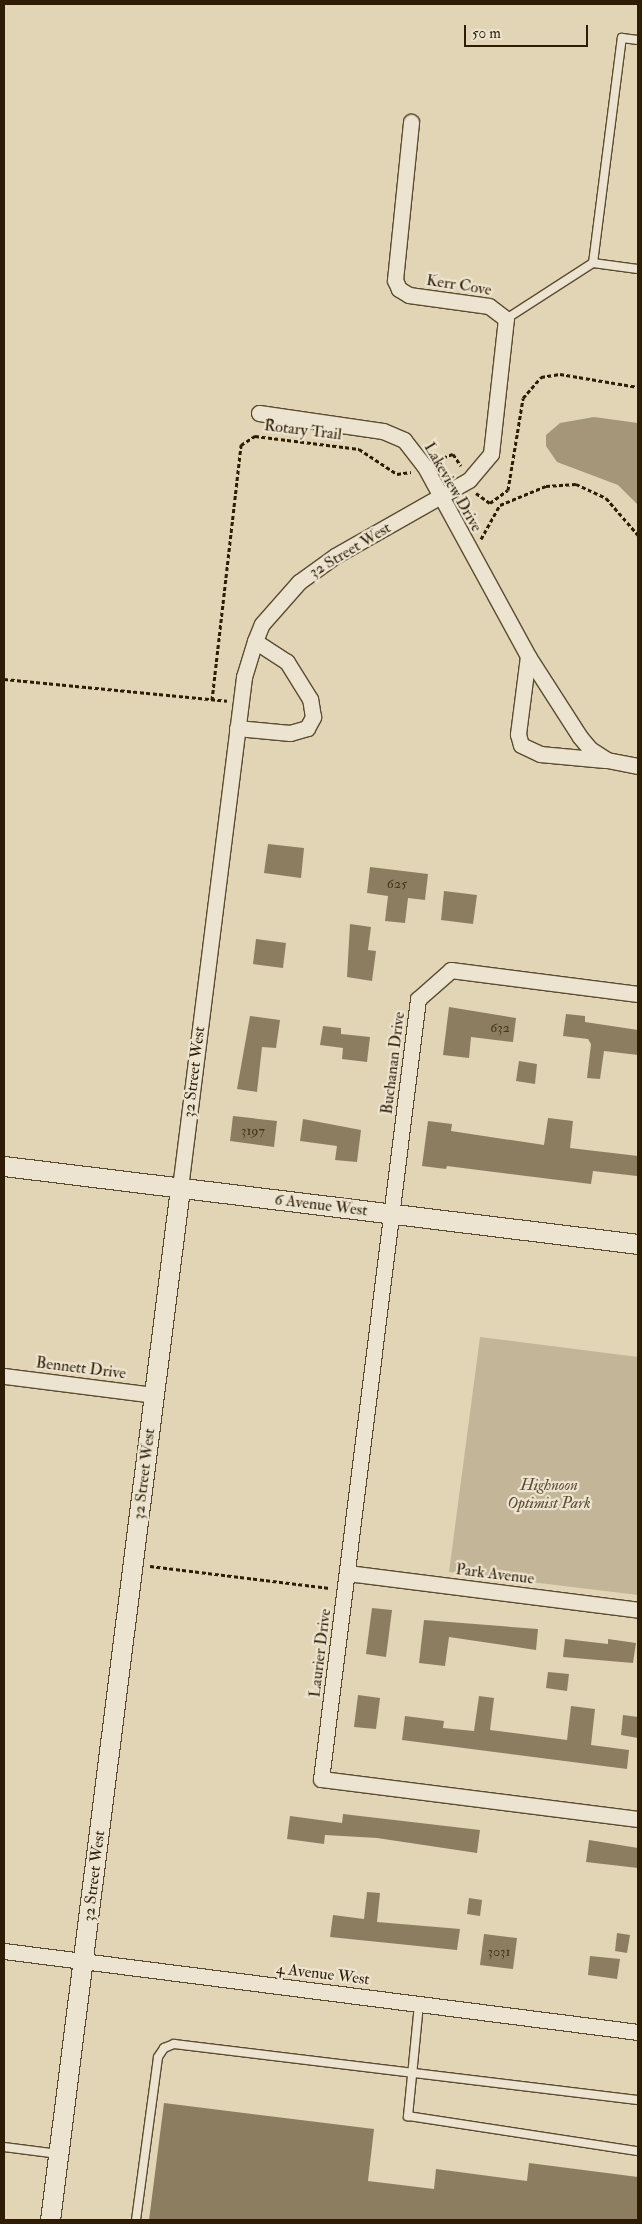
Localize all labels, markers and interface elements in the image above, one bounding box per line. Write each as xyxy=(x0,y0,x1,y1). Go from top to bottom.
scale bar xyxy=(467,15,591,47)
text: 50 m xyxy=(472,24,501,43)
street label: Kerr Cove xyxy=(425,270,493,300)
street label: Rotary Trail xyxy=(263,416,343,444)
street label: Lakeview Drive xyxy=(420,439,486,535)
street label: 32 Street West xyxy=(306,518,394,582)
house number: 625 xyxy=(387,876,407,892)
street label: Buchanan Drive xyxy=(377,1011,409,1115)
house number: 632 xyxy=(490,1020,510,1036)
street label: 32 Street West xyxy=(179,1025,209,1119)
house number: 3197 xyxy=(241,1123,265,1139)
street label: 6 Avenue West xyxy=(274,1190,368,1220)
street label: Bennett Drive xyxy=(35,1353,127,1383)
street label: 32 Street West xyxy=(129,1427,159,1521)
park label: Highnoon Optimist Park xyxy=(507,1475,591,1513)
street label: Park Avenue xyxy=(455,1560,535,1588)
street label: Laurier Drive xyxy=(305,1608,335,1698)
street label: 32 Street West xyxy=(79,1829,109,1923)
house number: 3031 xyxy=(488,1944,510,1960)
street label: 4 Avenue West xyxy=(275,1959,371,1989)

